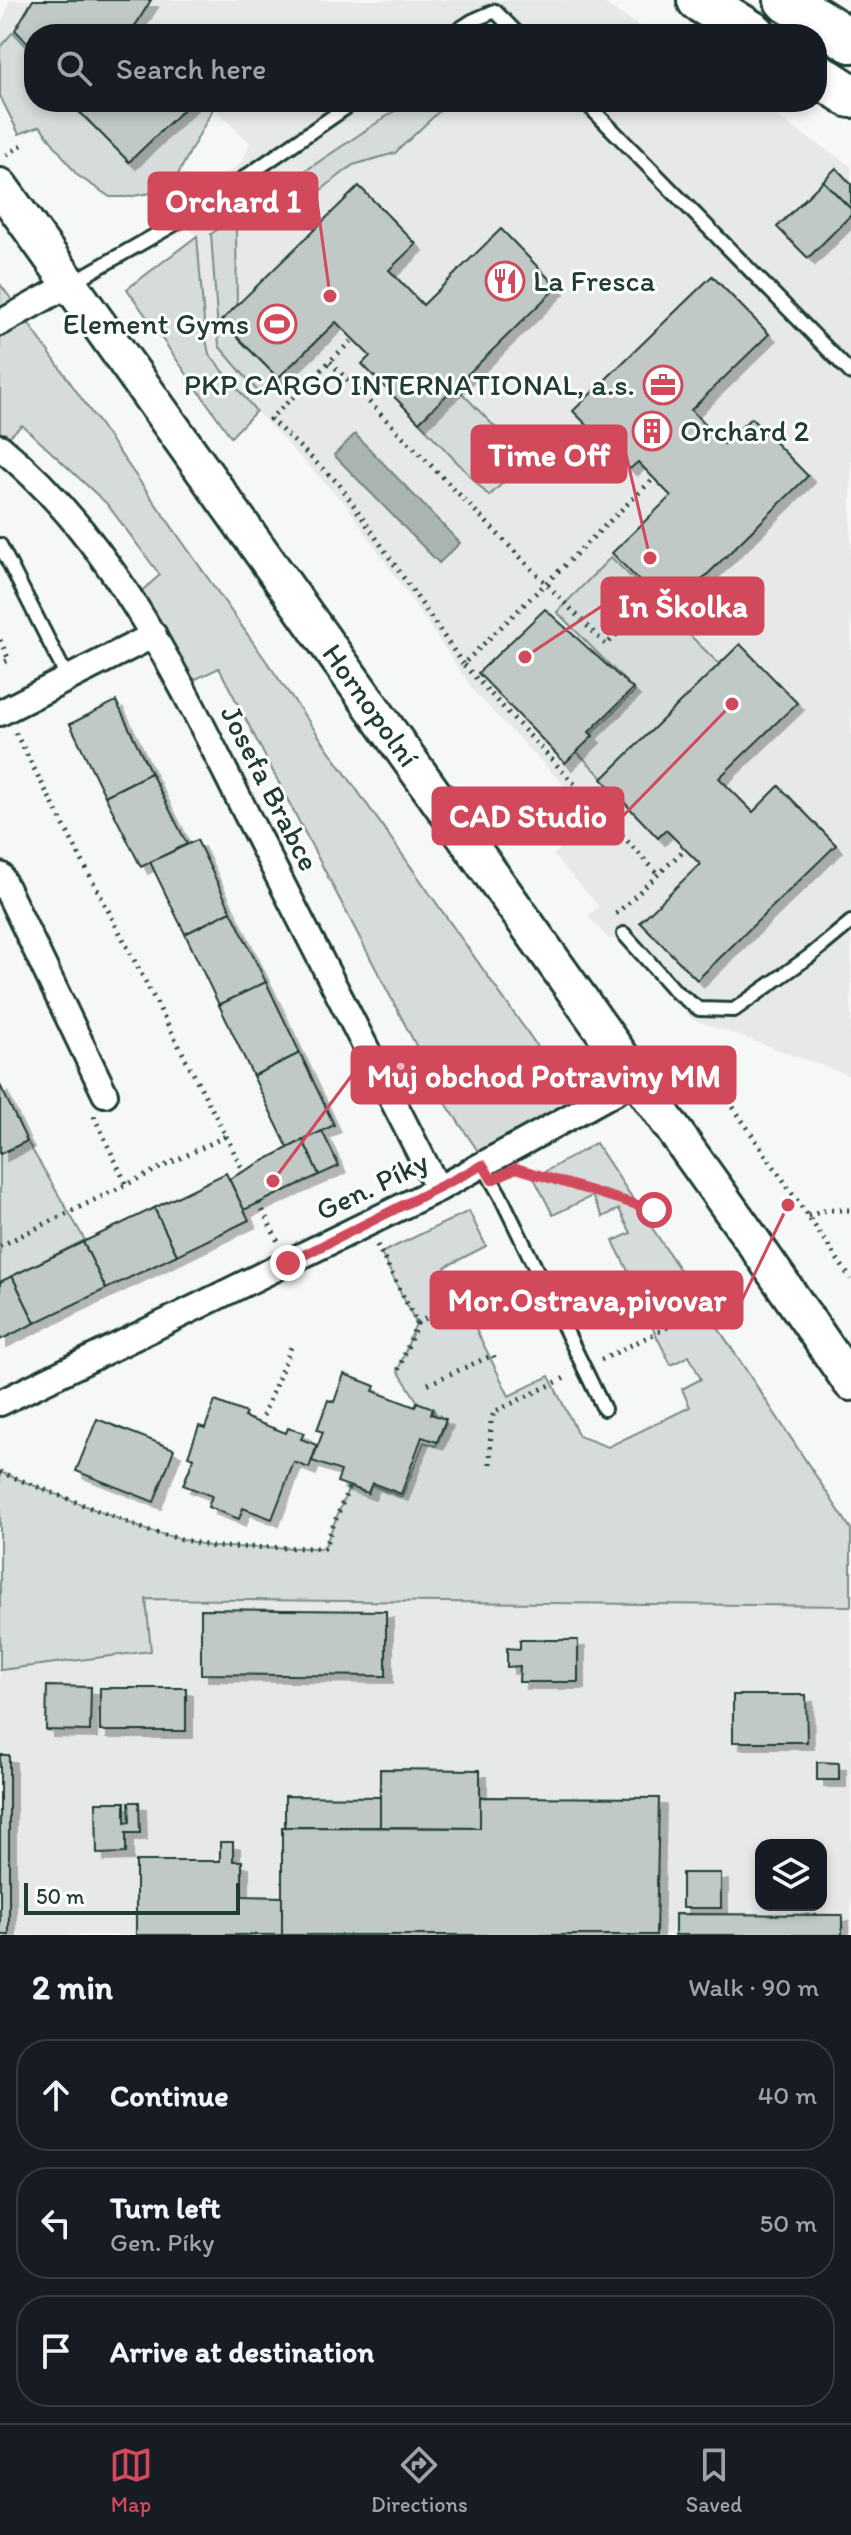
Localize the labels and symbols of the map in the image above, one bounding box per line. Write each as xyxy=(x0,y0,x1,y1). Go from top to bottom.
callout: Orchard 1 xyxy=(149,173,317,229)
text: Orchard 1 xyxy=(165,182,301,220)
restaurant icon: La Fresca xyxy=(484,260,526,302)
place label: La Fresca xyxy=(533,262,656,299)
sports icon: Element Gyms xyxy=(256,303,298,345)
place label: Element Gyms xyxy=(63,305,249,342)
office icon: PKP CARGO INTERNATIONAL, a.s. xyxy=(642,364,684,406)
place label: PKP CARGO INTERNATIONAL, a.s. xyxy=(184,366,635,403)
building icon: Orchard 2 xyxy=(631,410,673,452)
place label: Orchard 2 xyxy=(680,412,810,449)
callout: Time Off xyxy=(472,426,626,482)
text: Time Off xyxy=(487,436,611,474)
callout: In Školka xyxy=(602,578,763,634)
text: In Školka xyxy=(618,587,748,625)
street label: Hornopolní xyxy=(315,636,428,774)
street label: Josefa Brabce xyxy=(213,699,328,877)
callout: CAD Studio xyxy=(433,788,623,844)
text: CAD Studio xyxy=(449,797,607,835)
callout: Můj obchod Potraviny MM xyxy=(352,1047,735,1103)
text: Můj obchod Potraviny MM xyxy=(367,1057,721,1095)
street label: Gen. Píky xyxy=(310,1143,434,1229)
route start xyxy=(636,1192,672,1228)
route end xyxy=(270,1245,306,1281)
callout: Mor.Ostrava,pivovar xyxy=(431,1272,742,1328)
text: Mor.Ostrava,pivovar xyxy=(448,1281,727,1319)
scale bar xyxy=(24,1879,240,1915)

